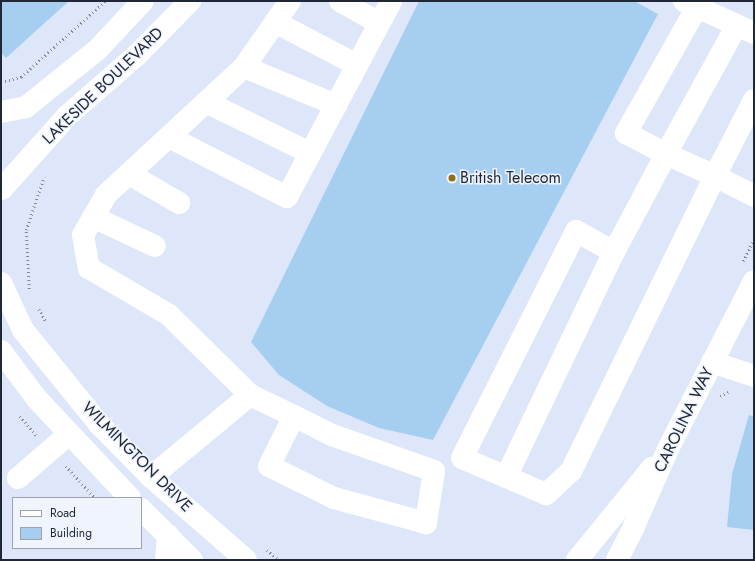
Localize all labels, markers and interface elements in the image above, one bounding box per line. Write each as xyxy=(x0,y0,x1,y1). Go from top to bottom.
street label: LAKESIDE BOULEVARD xyxy=(39,23,167,149)
place label: British Telecom xyxy=(460,168,561,188)
marker: British Telecom xyxy=(447,173,457,183)
street label: CAROLINA WAY xyxy=(650,364,718,476)
street label: WILMINGTON DRIVE xyxy=(78,398,196,516)
legend xyxy=(12,497,142,549)
text: Road xyxy=(50,504,76,522)
text: Building xyxy=(50,524,92,542)

